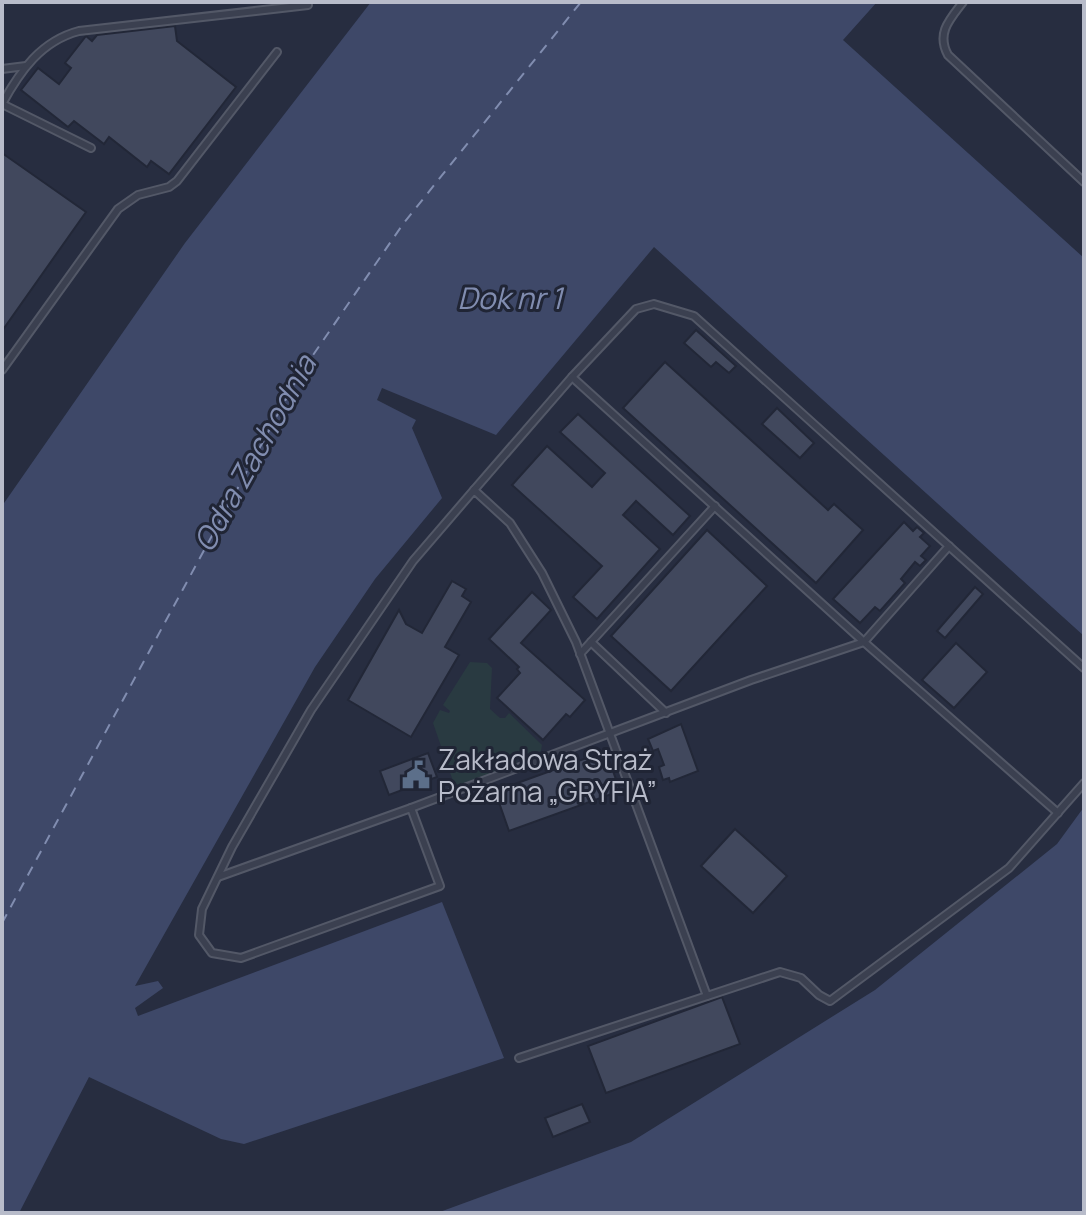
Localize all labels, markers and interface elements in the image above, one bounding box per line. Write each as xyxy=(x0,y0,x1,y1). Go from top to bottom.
water label: Dok nr 1 xyxy=(457,277,565,318)
water label: Odra Zachodnia xyxy=(183,346,326,559)
place label: Zakładowa Straż Pożarna „GRYFIA” xyxy=(438,740,657,810)
public building icon: Zakładowa Straż Pożarna „GRYFIA” xyxy=(401,760,431,790)

